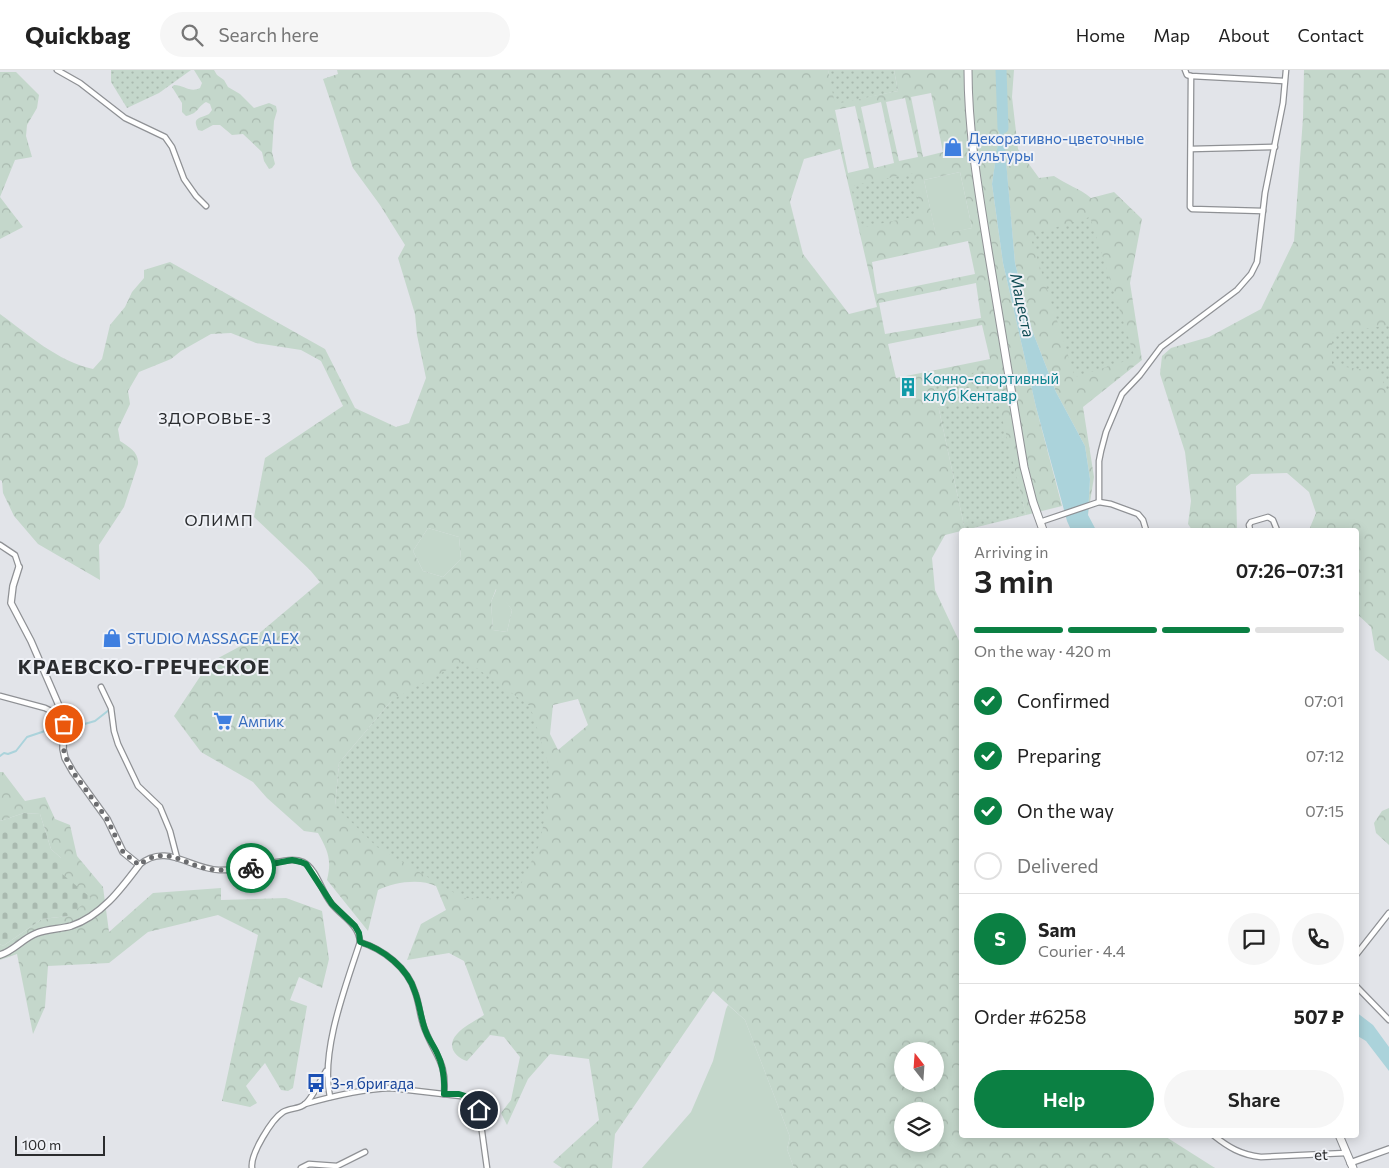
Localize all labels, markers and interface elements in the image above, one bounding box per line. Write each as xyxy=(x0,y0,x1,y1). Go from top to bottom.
search box xyxy=(160,12,510,57)
text: Quickbag xyxy=(25,20,130,49)
icon: search xyxy=(178,21,206,49)
text: Search here xyxy=(218,23,319,46)
text: Home xyxy=(1076,24,1125,46)
text: Map xyxy=(1153,24,1190,46)
text: About xyxy=(1218,24,1270,46)
text: Contact xyxy=(1298,24,1364,46)
place label: Декоративно-цветочные культуры xyxy=(968,129,1144,164)
shop icon: Декоративно-цветочные культуры xyxy=(942,136,964,158)
water label: Мацеста xyxy=(1007,271,1039,339)
place label: Конно-спортивный клуб Кентавр xyxy=(923,369,1059,404)
building icon: Конно-спортивный клуб Кентавр xyxy=(897,376,919,398)
district label: ЗДОРОВЬЕ-3 xyxy=(158,408,272,427)
district label: ОЛИМП xyxy=(184,510,254,529)
text: Arriving in xyxy=(974,542,1048,561)
text: 07:26–07:31 xyxy=(1236,559,1344,582)
text: 3 min xyxy=(974,560,1054,600)
shop icon: STUDIO MASSAGE ALEX xyxy=(101,627,123,649)
place label: STUDIO MASSAGE ALEX xyxy=(127,629,300,647)
text: On the way · 420 m xyxy=(974,641,1111,660)
district label: КРАЕВСКО-ГРЕЧЕСКОЕ xyxy=(18,654,270,678)
icon: check xyxy=(974,687,1002,715)
text: Confirmed xyxy=(1017,689,1110,712)
text: 07:01 xyxy=(1304,691,1344,710)
pin xyxy=(43,703,85,745)
icon: bag xyxy=(50,710,78,738)
supermarket icon: Ампик xyxy=(212,710,234,732)
place label: Ампик xyxy=(238,712,284,730)
icon: check xyxy=(974,742,1002,770)
text: Preparing xyxy=(1017,744,1101,767)
text: 07:12 xyxy=(1306,746,1344,765)
icon: check xyxy=(974,797,1002,825)
text: On the way xyxy=(1017,799,1114,822)
text: 07:15 xyxy=(1305,801,1344,820)
courier xyxy=(226,843,276,893)
icon: bike xyxy=(237,854,265,882)
text: Delivered xyxy=(1017,854,1098,877)
button: chat xyxy=(1228,913,1280,965)
button: phone xyxy=(1292,913,1344,965)
text: Sam xyxy=(1038,918,1076,941)
text: S xyxy=(994,927,1006,950)
text: Courier · 4.4 xyxy=(1038,941,1125,960)
text: Order #6258 xyxy=(974,1005,1086,1028)
text: 507 ₽ xyxy=(1294,1005,1344,1028)
north arrow xyxy=(894,1042,944,1092)
map controls xyxy=(894,1042,944,1152)
button: Help xyxy=(974,1070,1154,1128)
button: Share xyxy=(1164,1070,1344,1128)
bus stop icon: 3-я бригада xyxy=(305,1072,327,1094)
place label: 3-я бригада xyxy=(331,1074,414,1092)
pin xyxy=(458,1089,500,1131)
icon: home xyxy=(465,1096,493,1124)
button: layers xyxy=(894,1102,944,1152)
scale bar xyxy=(15,1133,105,1156)
text: 100 m xyxy=(22,1136,61,1153)
street label: et xyxy=(1314,1145,1328,1163)

